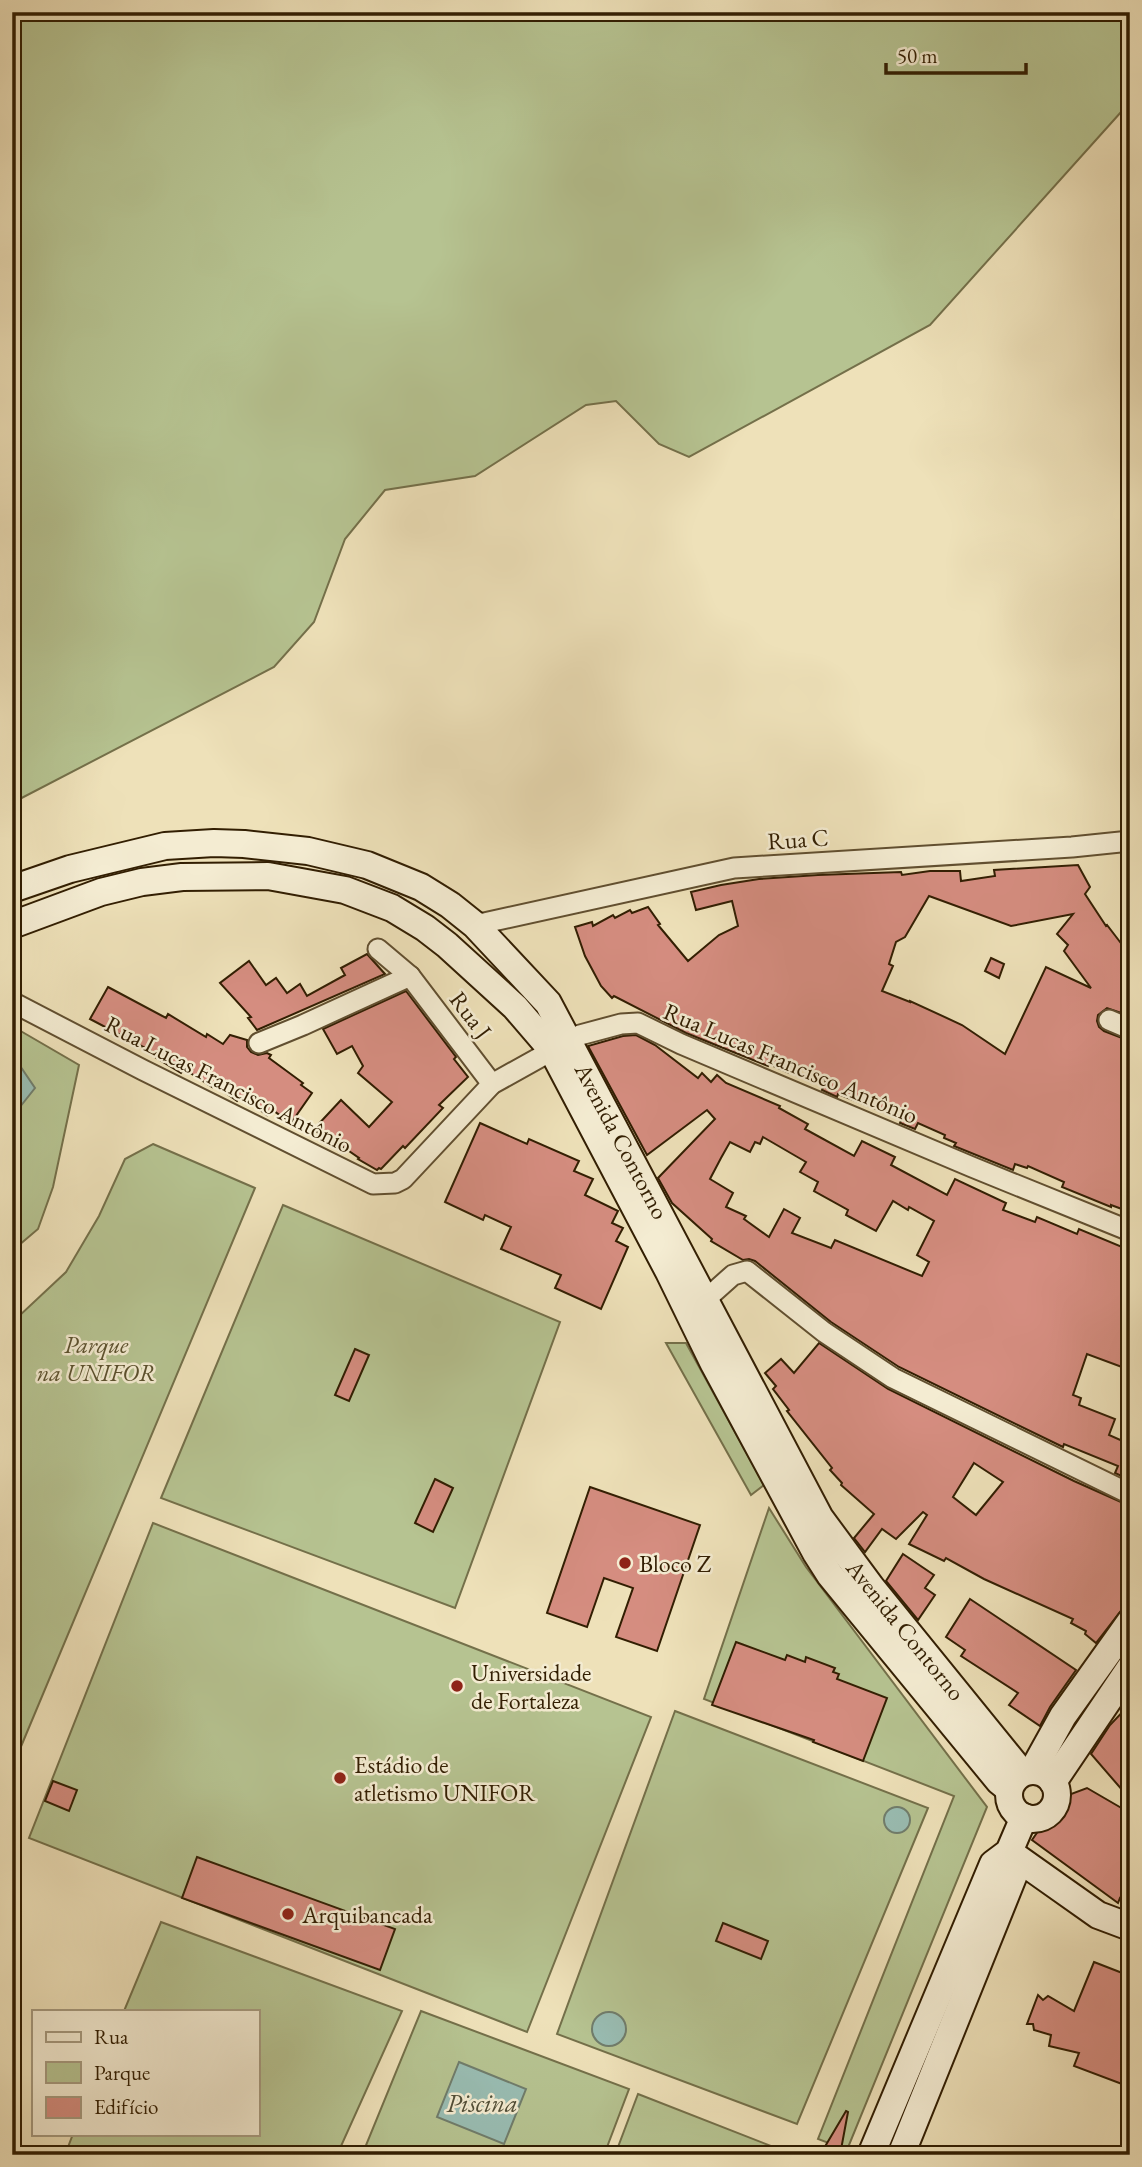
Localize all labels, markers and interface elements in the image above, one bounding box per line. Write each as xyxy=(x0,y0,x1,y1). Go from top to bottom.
scale bar xyxy=(886,32,1026,76)
text: 50 m xyxy=(897,42,938,69)
street label: Rua C xyxy=(766,821,830,857)
street label: Rua J xyxy=(443,985,499,1045)
street label: Rua Lucas Francisco Antônio xyxy=(659,995,923,1131)
street label: Rua Lucas Francisco Antônio xyxy=(100,1008,358,1160)
street label: Avenida Contorno xyxy=(567,1057,676,1225)
park label: Parque na UNIFOR xyxy=(37,1329,155,1388)
place label: Bloco Z xyxy=(639,1548,712,1579)
street label: Avenida Contorno xyxy=(839,1552,973,1707)
marker: Bloco Z xyxy=(617,1555,633,1571)
place label: Universidade de Fortaleza xyxy=(471,1657,591,1716)
marker: Universidade de Fortaleza xyxy=(449,1678,465,1694)
place label: Estádio de atletismo UNIFOR xyxy=(354,1749,536,1808)
marker: Estádio de atletismo UNIFOR xyxy=(332,1770,348,1786)
place label: Arquibancada xyxy=(301,1899,433,1930)
marker: Arquibancada xyxy=(280,1906,296,1922)
legend xyxy=(32,2010,259,2136)
text: Rua xyxy=(94,2023,129,2050)
text: Parque xyxy=(94,2059,150,2086)
water label: Piscina xyxy=(446,2086,518,2120)
text: Edifício xyxy=(94,2093,158,2120)

